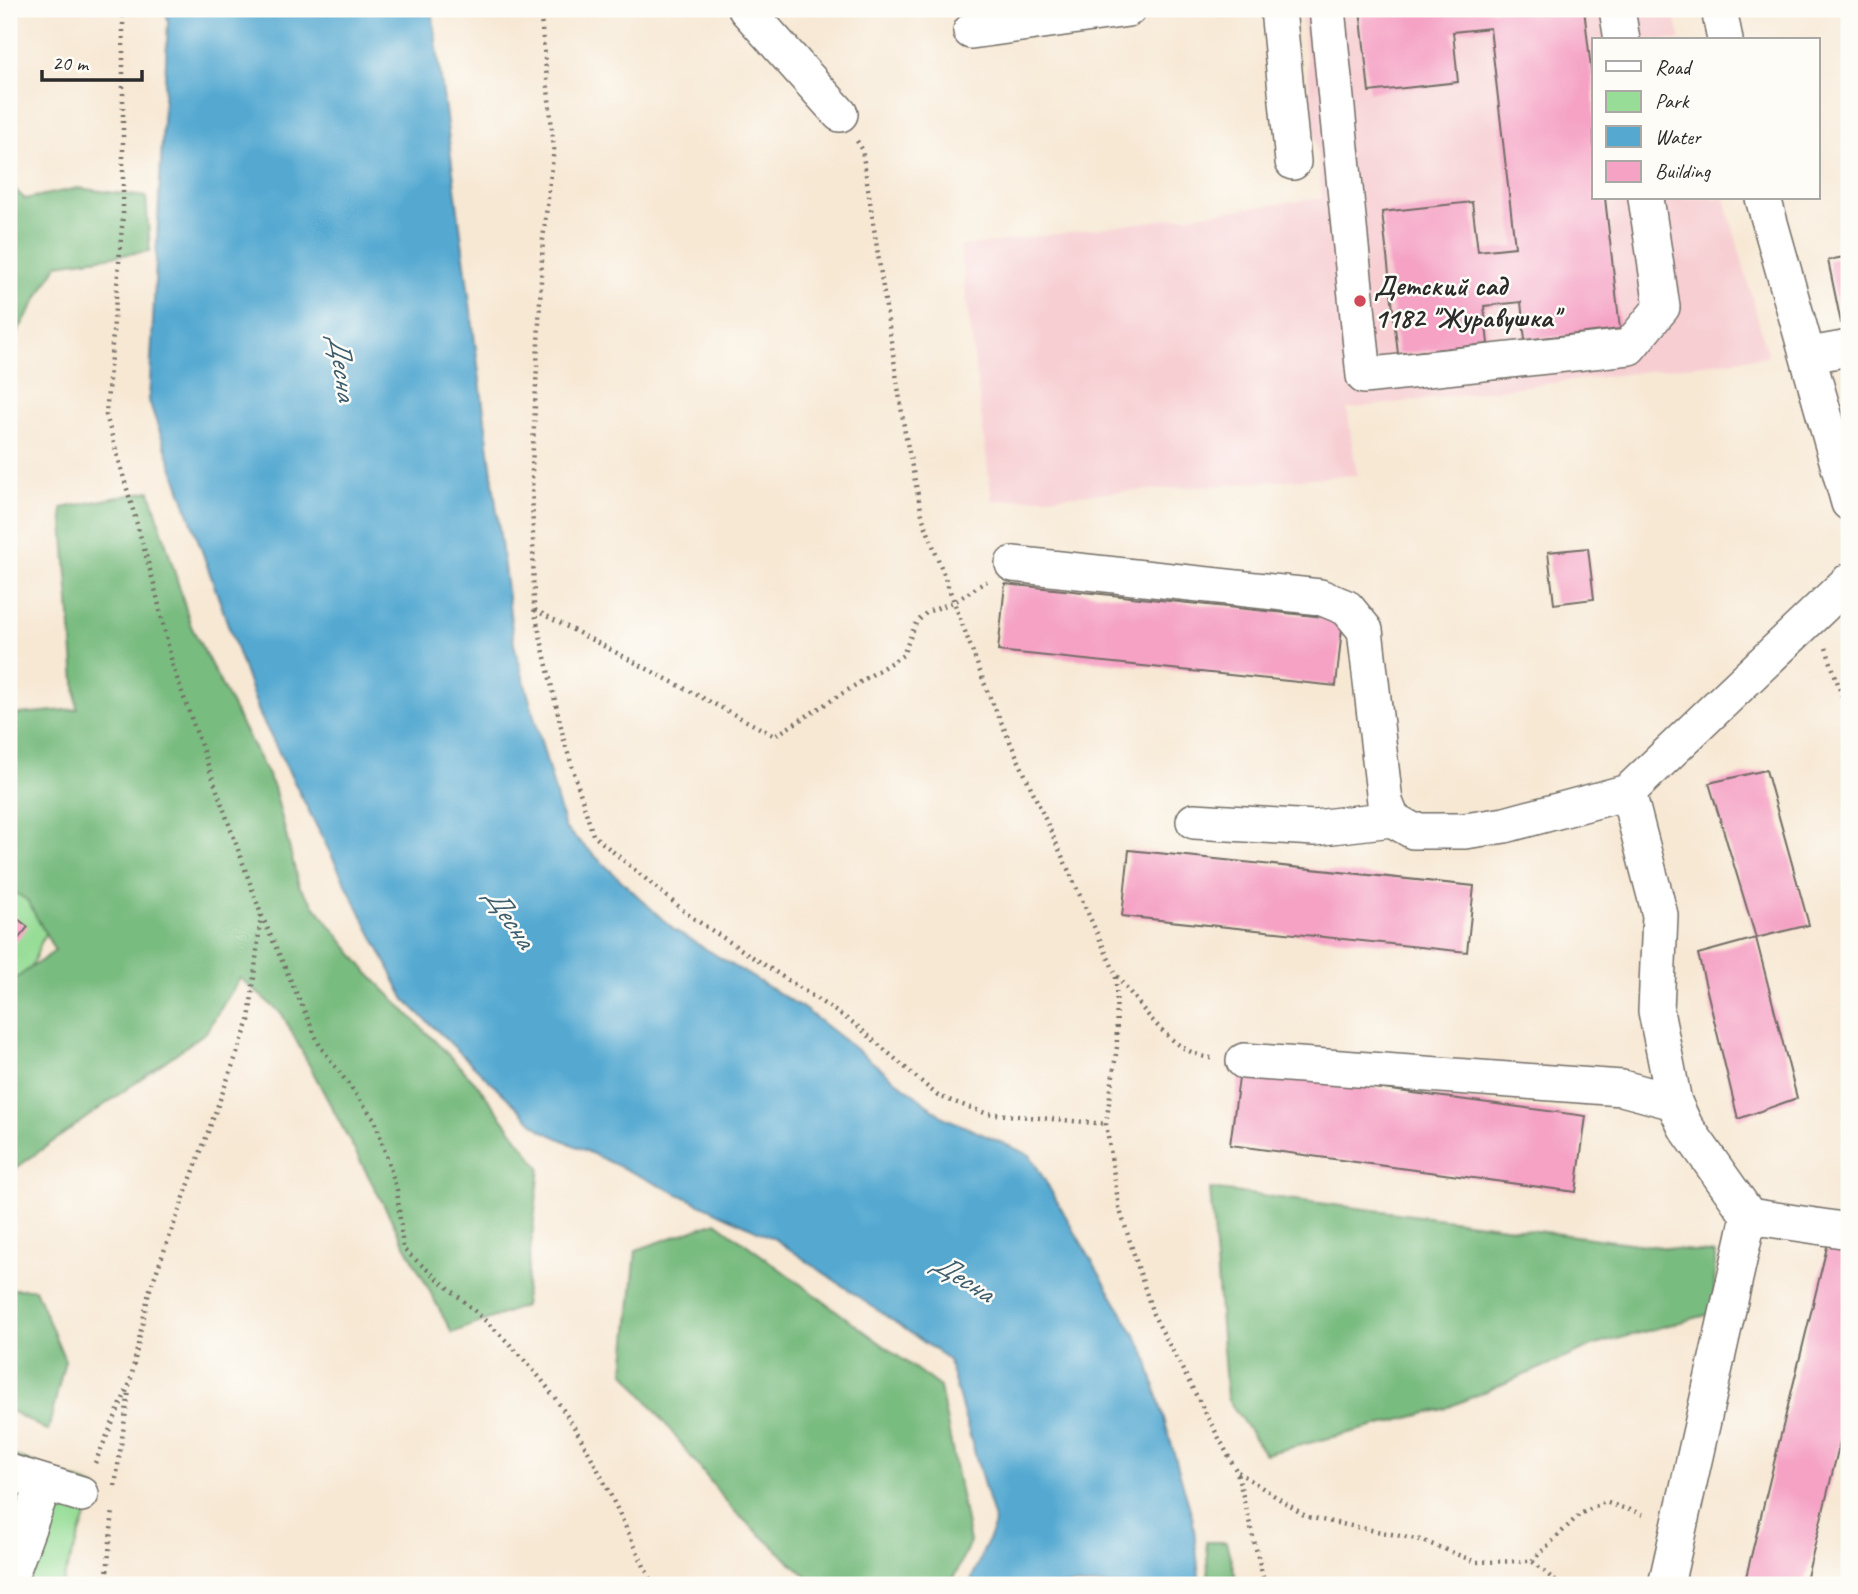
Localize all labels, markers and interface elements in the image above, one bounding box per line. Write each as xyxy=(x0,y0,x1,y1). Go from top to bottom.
scale bar xyxy=(42,38,142,82)
legend xyxy=(1592,38,1820,200)
text: 20 m xyxy=(52,50,90,76)
text: Road xyxy=(1655,54,1694,80)
text: Park xyxy=(1655,88,1690,114)
text: Water xyxy=(1655,124,1702,150)
text: Building xyxy=(1655,158,1712,184)
place label: Детский сад 1182 "Журавушка" xyxy=(1374,268,1565,335)
marker: Детский сад 1182 "Журавушка" xyxy=(1352,293,1368,309)
water label: Десна xyxy=(319,331,367,405)
water label: Десна xyxy=(475,878,546,958)
water label: Десна xyxy=(924,1243,1004,1312)

